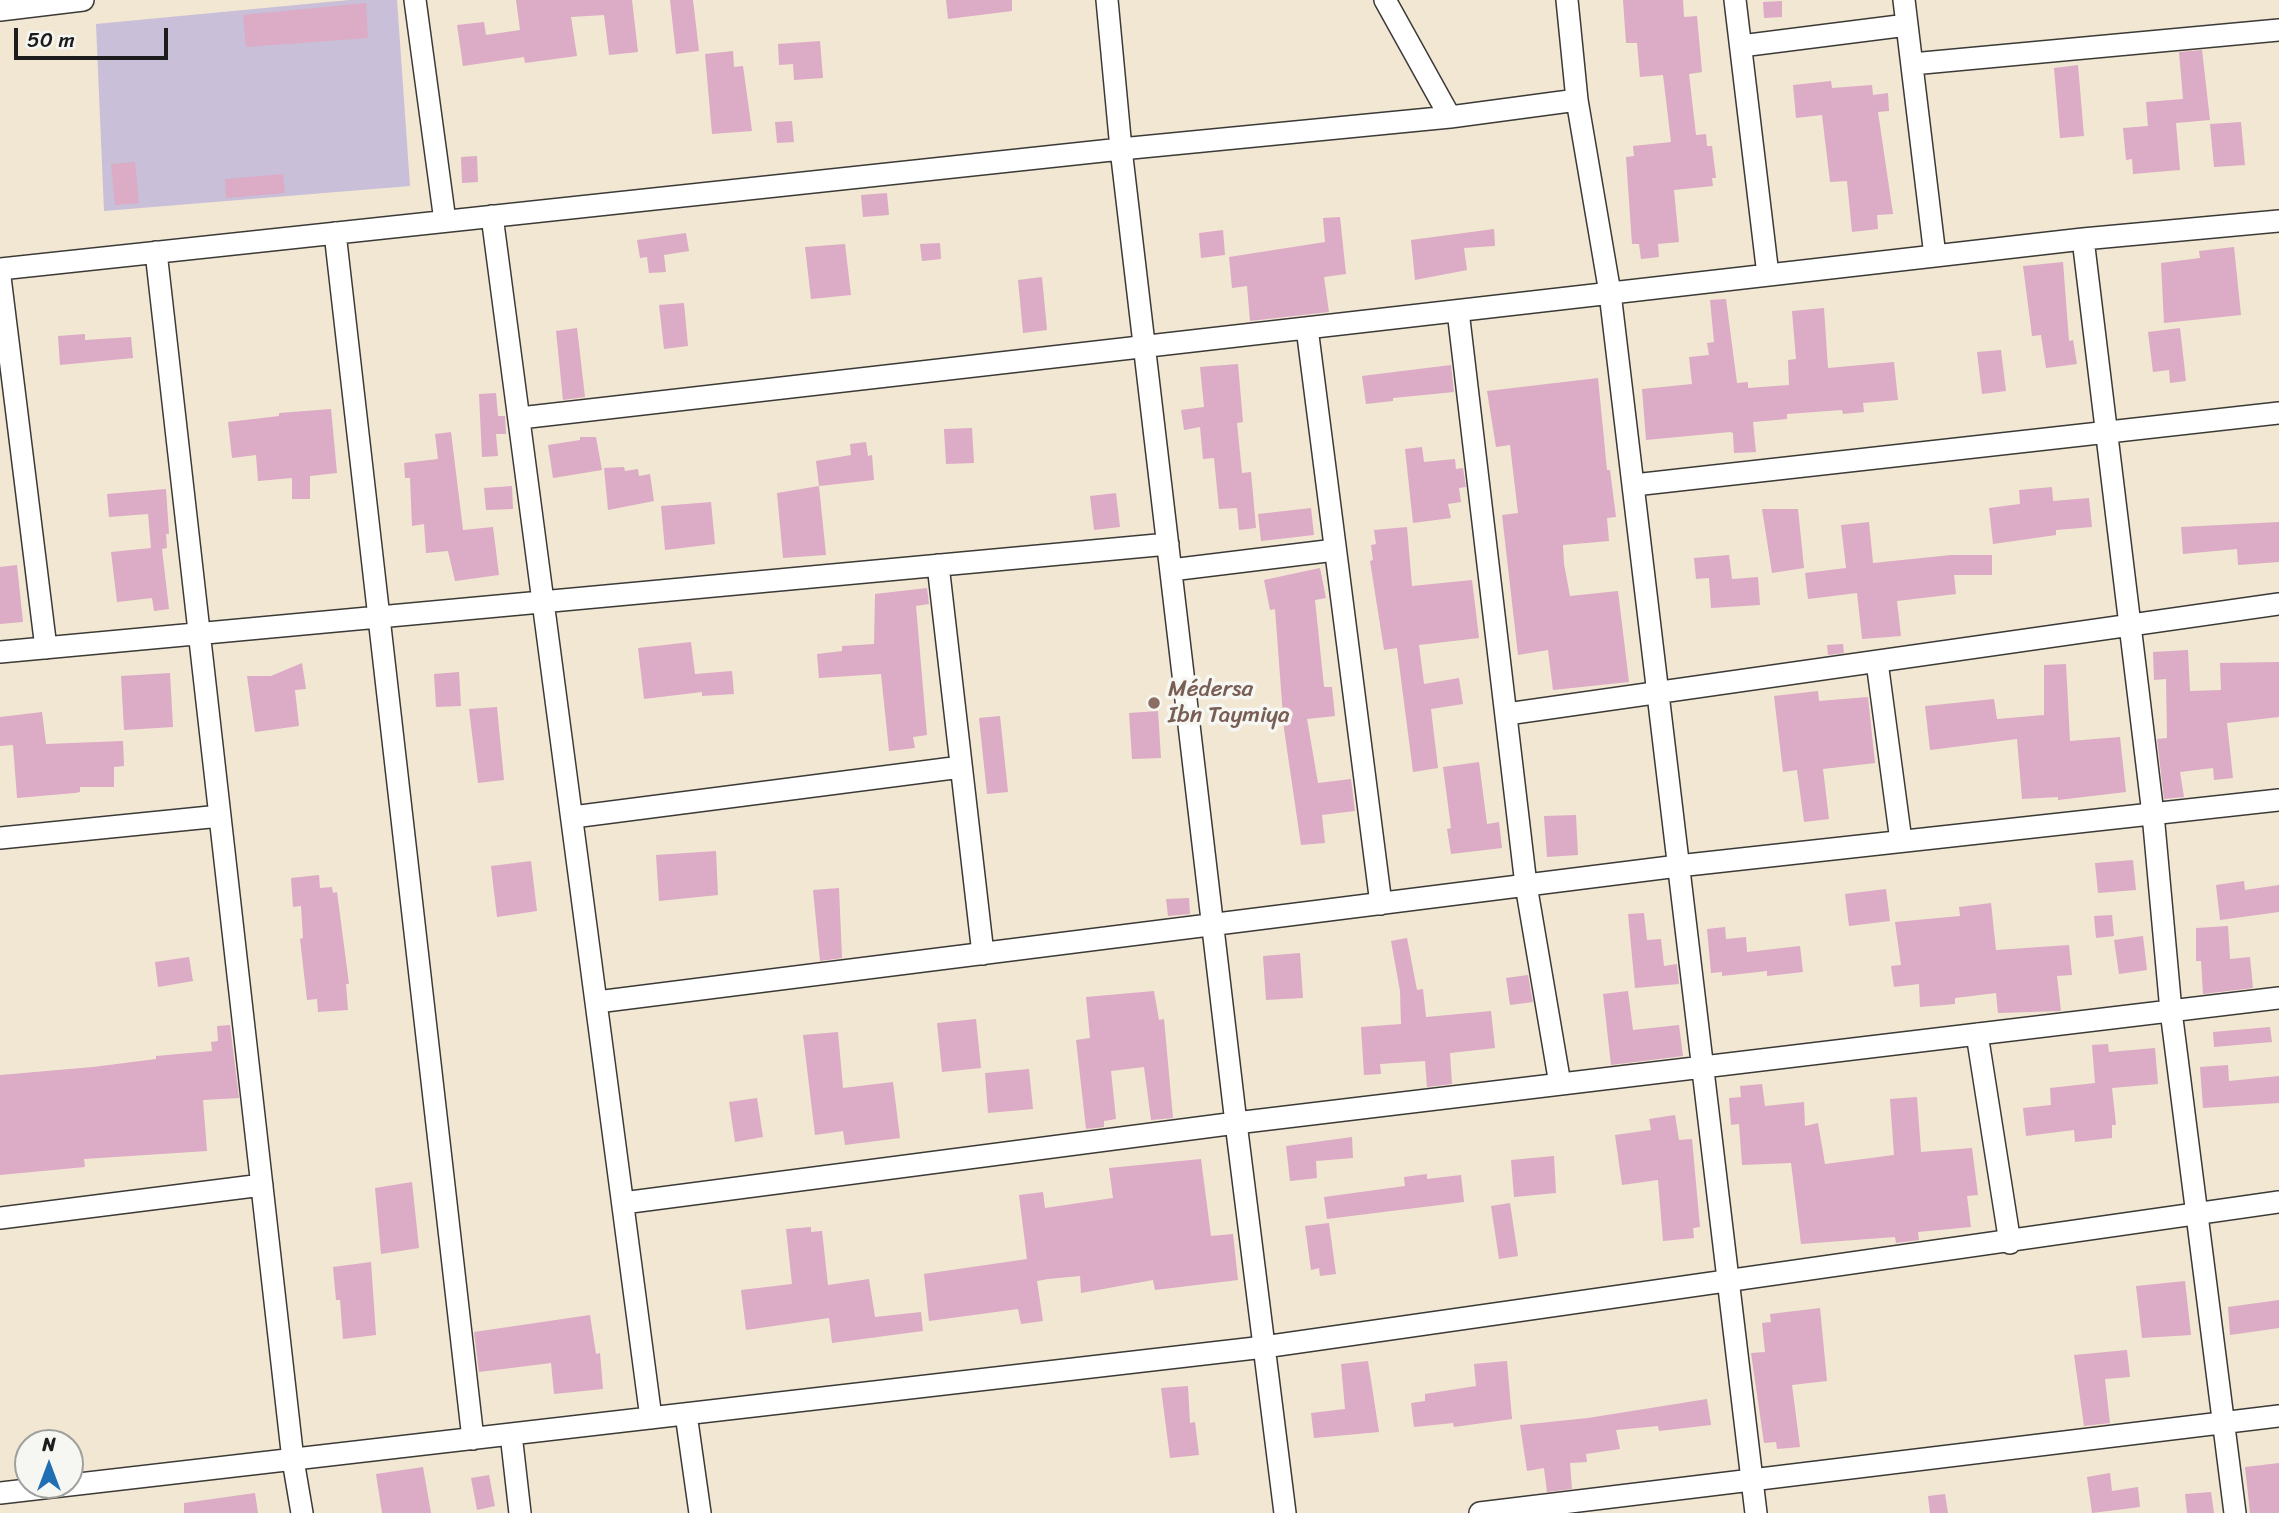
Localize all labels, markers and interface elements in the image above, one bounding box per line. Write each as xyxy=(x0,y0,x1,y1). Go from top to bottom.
scale bar xyxy=(18,14,172,58)
text: 50 m xyxy=(27,21,75,59)
place label: Médersa Ibn Taymiya xyxy=(1168,676,1290,730)
marker: Médersa Ibn Taymiya xyxy=(1146,695,1162,711)
text: N xyxy=(42,1428,56,1461)
north arrow xyxy=(14,1429,84,1499)

